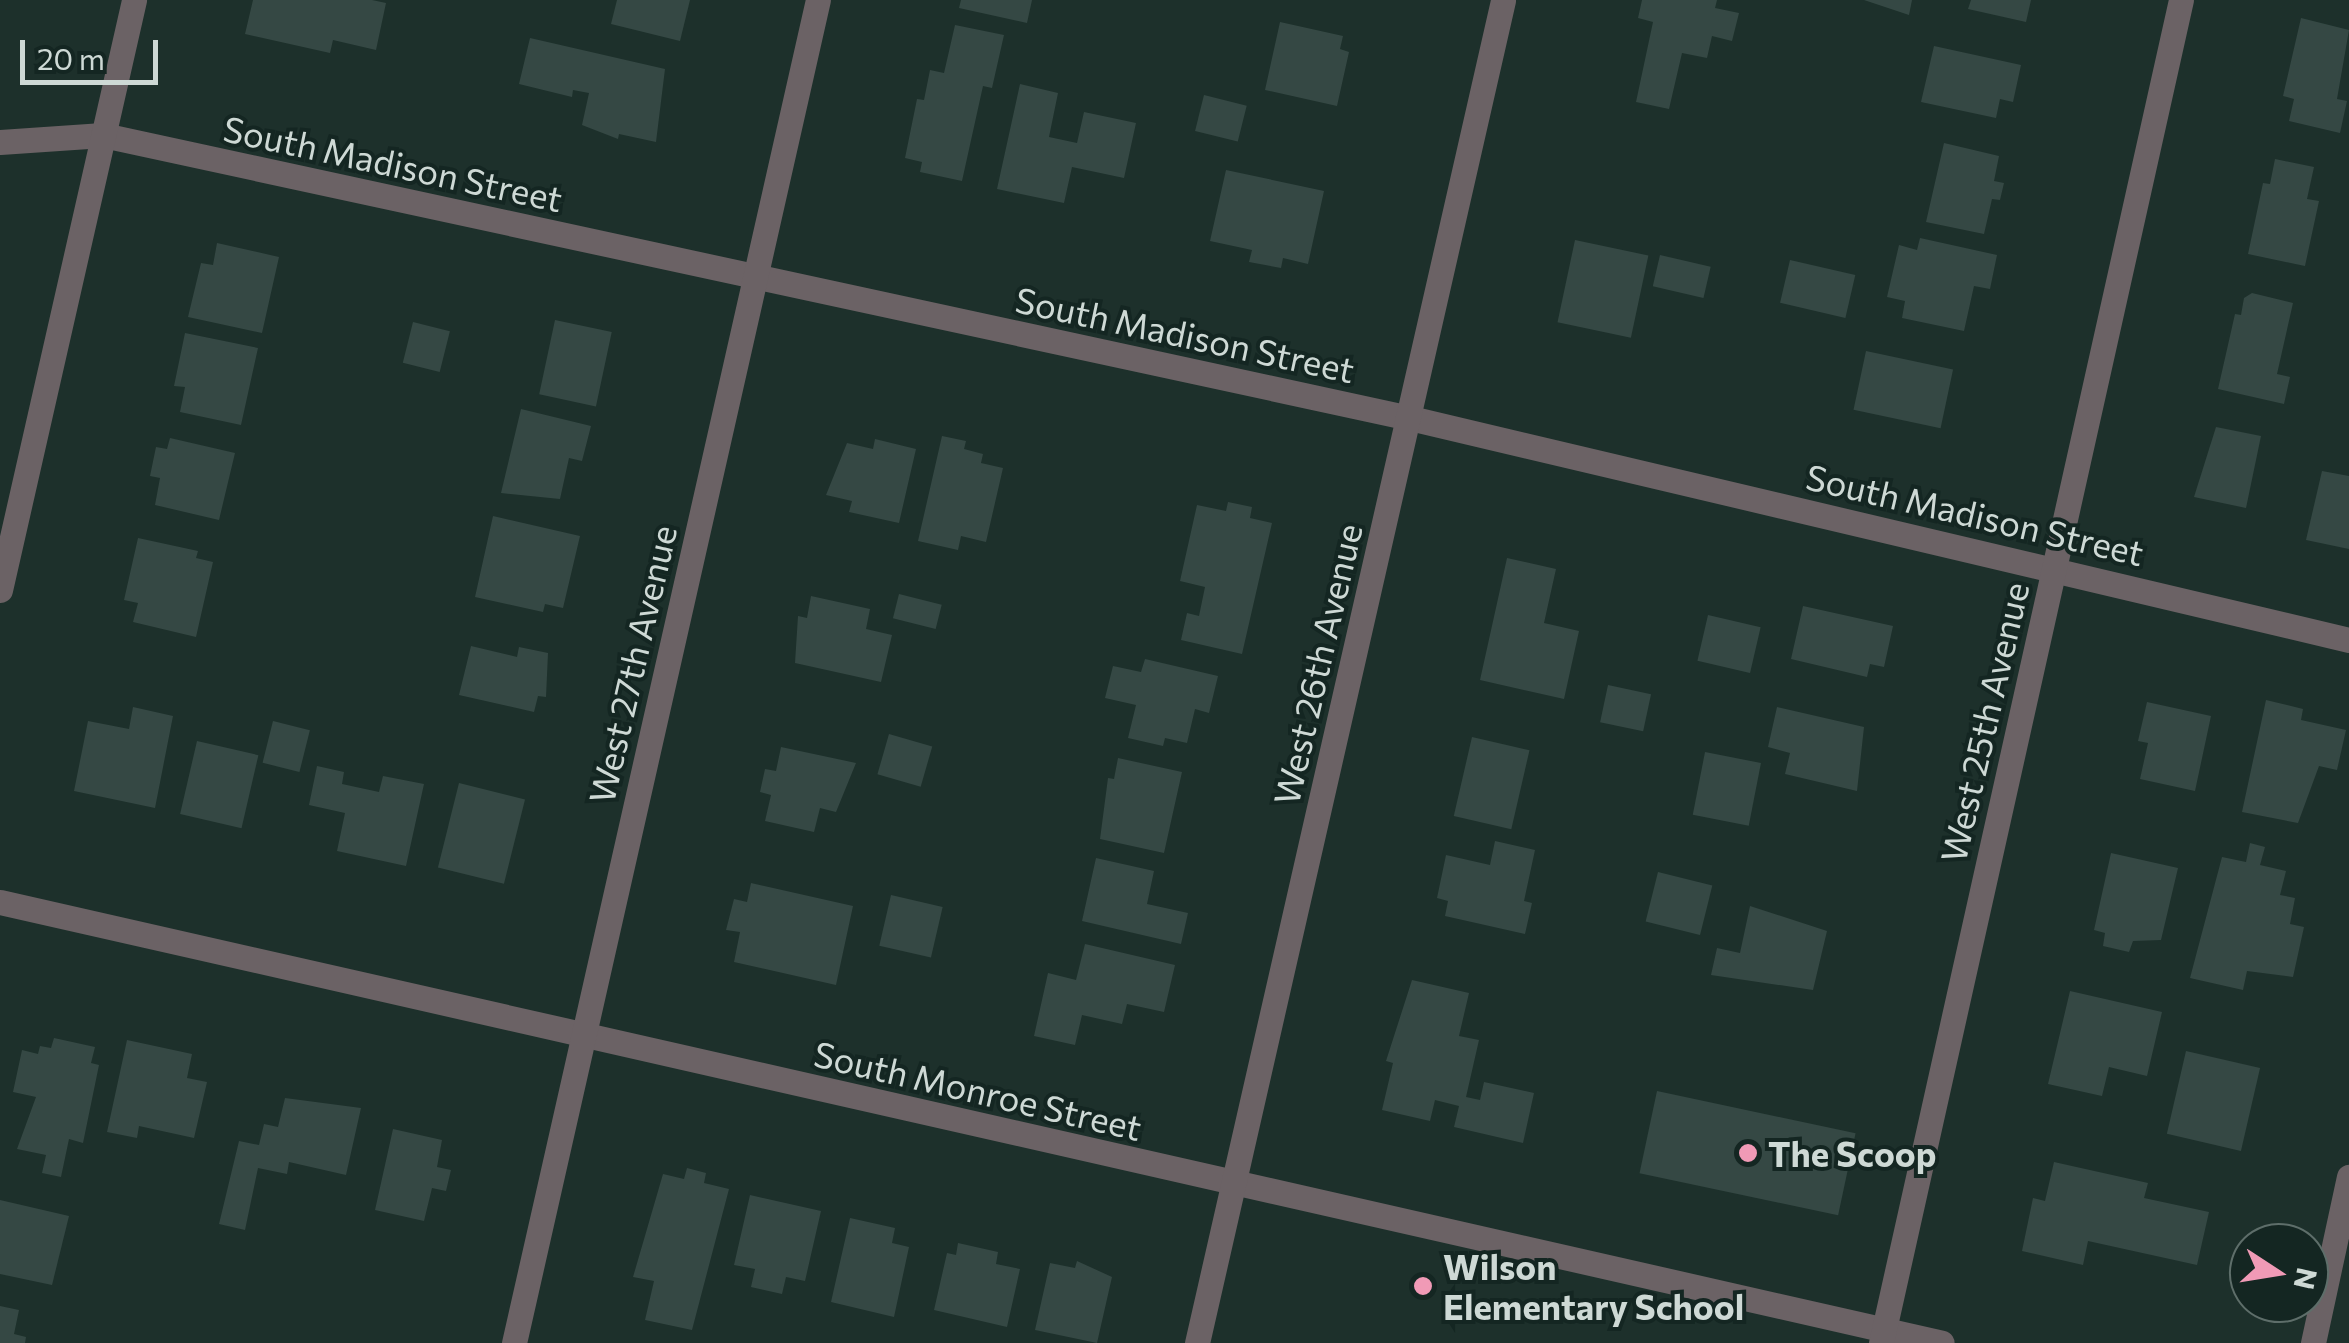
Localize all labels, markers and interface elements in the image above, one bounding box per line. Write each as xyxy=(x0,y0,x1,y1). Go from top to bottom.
scale bar xyxy=(25,20,162,82)
text: 20 m xyxy=(37,39,105,76)
street label: South Madison Street xyxy=(220,107,566,219)
street label: South Madison Street xyxy=(1012,278,1358,390)
street label: South Madison Street xyxy=(1802,455,2148,573)
street label: West 26th Avenue xyxy=(1264,519,1370,809)
street label: West 27th Avenue xyxy=(580,521,684,807)
street label: West 25th Avenue xyxy=(1931,578,2037,866)
street label: South Monroe Street xyxy=(810,1032,1146,1148)
place label: The Scoop xyxy=(1768,1132,1936,1174)
marker: The Scoop xyxy=(1737,1142,1759,1164)
north arrow xyxy=(2229,1223,2329,1323)
place label: Wilson Elementary School xyxy=(1443,1245,1744,1327)
text: N xyxy=(2288,1265,2325,1293)
marker: Wilson Elementary School xyxy=(1412,1275,1434,1297)

